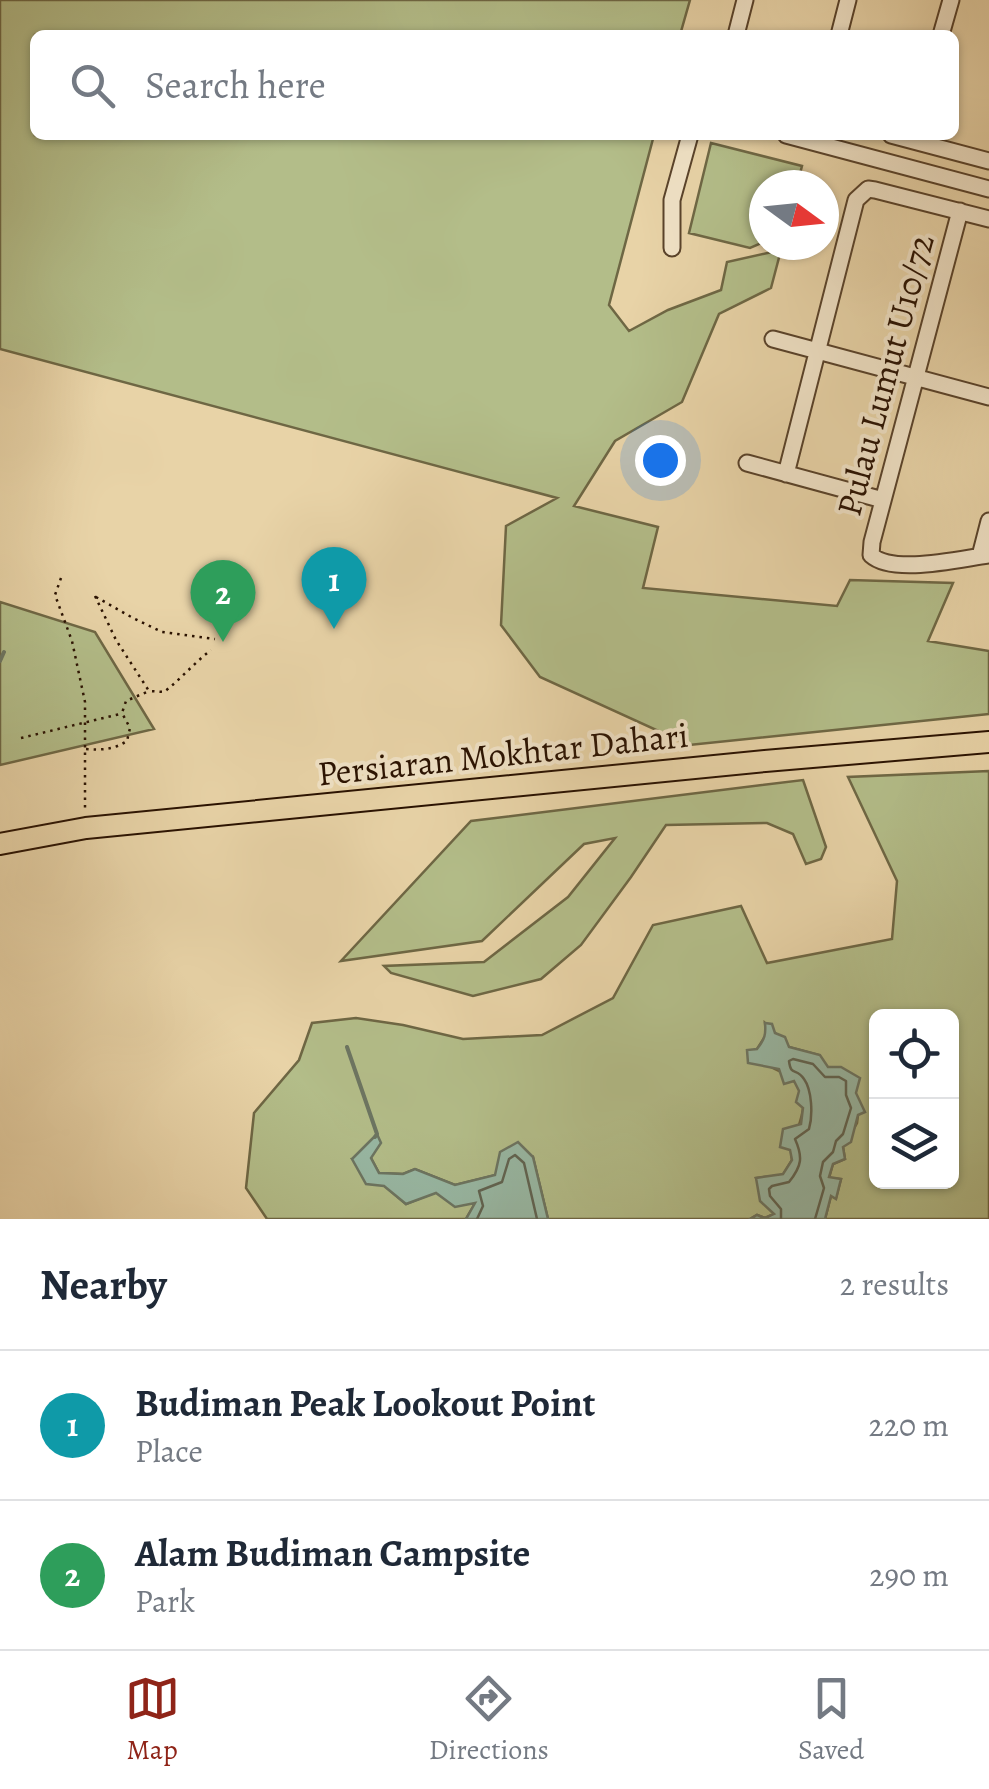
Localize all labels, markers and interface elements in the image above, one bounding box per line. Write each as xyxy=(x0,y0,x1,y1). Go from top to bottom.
search box xyxy=(30,30,959,140)
icon: search xyxy=(65,58,120,113)
text: Search here xyxy=(145,59,326,111)
north arrow xyxy=(749,170,839,260)
street label: Pulau Lumut U10/72 xyxy=(824,229,946,521)
your location xyxy=(635,435,686,486)
pin: 1 xyxy=(302,546,366,629)
pin: 2 xyxy=(190,560,256,642)
street label: Persiaran Mokhtar Dahari xyxy=(315,711,691,797)
map controls xyxy=(869,1009,959,1189)
button: locate xyxy=(869,1009,959,1099)
button: layers xyxy=(869,1099,959,1189)
text: Nearby xyxy=(40,1256,167,1313)
text: 2 results xyxy=(840,1262,949,1306)
text: Budiman Peak Lookout Point xyxy=(135,1377,595,1429)
text: 1 xyxy=(67,1403,78,1447)
text: 220 m xyxy=(869,1403,949,1447)
text: Place xyxy=(135,1429,203,1473)
text: Alam Budiman Campsite xyxy=(135,1527,530,1579)
text: 2 xyxy=(65,1553,80,1597)
text: 290 m xyxy=(869,1553,949,1597)
text: Park xyxy=(135,1579,195,1623)
tab: Map xyxy=(125,1671,180,1769)
tab: Directions xyxy=(429,1671,549,1769)
tab: Saved xyxy=(798,1671,864,1769)

